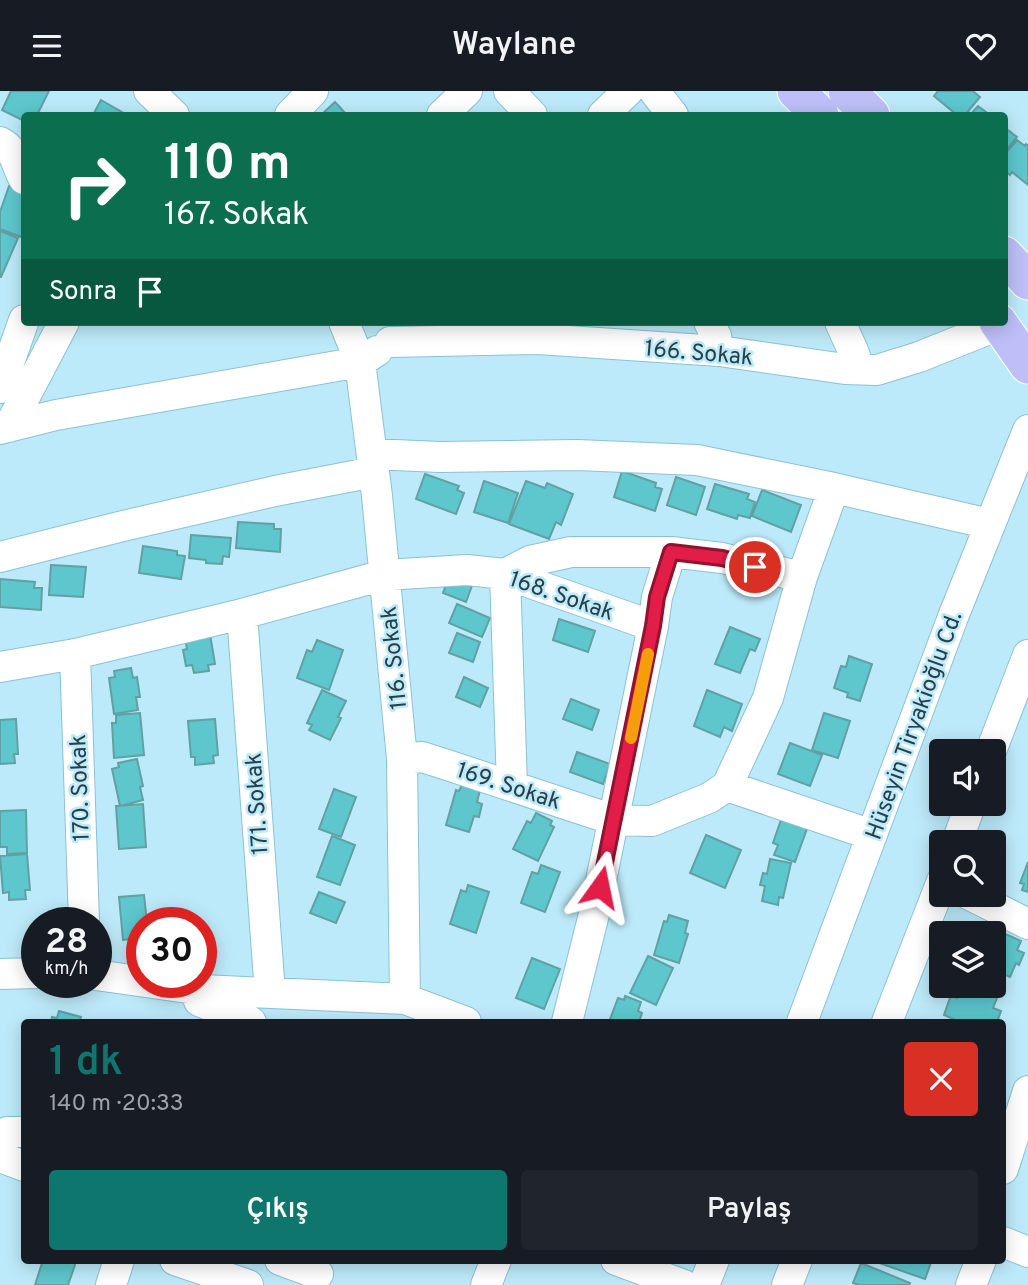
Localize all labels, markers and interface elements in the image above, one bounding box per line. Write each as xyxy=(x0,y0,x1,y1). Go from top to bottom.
text: Waylane xyxy=(452,26,576,66)
icon: menu xyxy=(28,27,66,65)
icon: heart xyxy=(962,27,1000,65)
text: 110 m xyxy=(164,135,291,197)
icon: right xyxy=(49,140,140,231)
text: 167. Sokak xyxy=(164,196,309,236)
icon: arrive xyxy=(131,273,169,311)
text: Sonra xyxy=(49,276,117,309)
street label: 166. Sokak xyxy=(643,335,754,374)
pin xyxy=(725,537,785,597)
icon: arrive xyxy=(736,548,774,586)
street label: 168. Sokak xyxy=(505,566,617,629)
street label: 116. Sokak xyxy=(376,605,415,711)
street label: Hüseyin Tiryakioğlu Cd. xyxy=(861,608,970,844)
street label: 170. Sokak xyxy=(65,734,98,842)
map controls xyxy=(929,739,1006,998)
button: sound xyxy=(929,739,1006,816)
street label: 171. Sokak xyxy=(240,752,277,856)
street label: 169. Sokak xyxy=(452,757,564,818)
button: search xyxy=(929,830,1006,907)
position arrow xyxy=(563,850,637,924)
speed limit sign: 30 xyxy=(126,907,217,998)
text: 28 xyxy=(45,921,88,965)
button: layers xyxy=(929,921,1006,998)
text: km/h xyxy=(45,958,88,981)
text: 1 dk xyxy=(49,1037,123,1090)
button: close xyxy=(904,1042,978,1116)
text: 140 m · 20:33 xyxy=(49,1090,184,1119)
button: Çıkış xyxy=(49,1170,507,1250)
button: Paylaş xyxy=(521,1170,978,1250)

